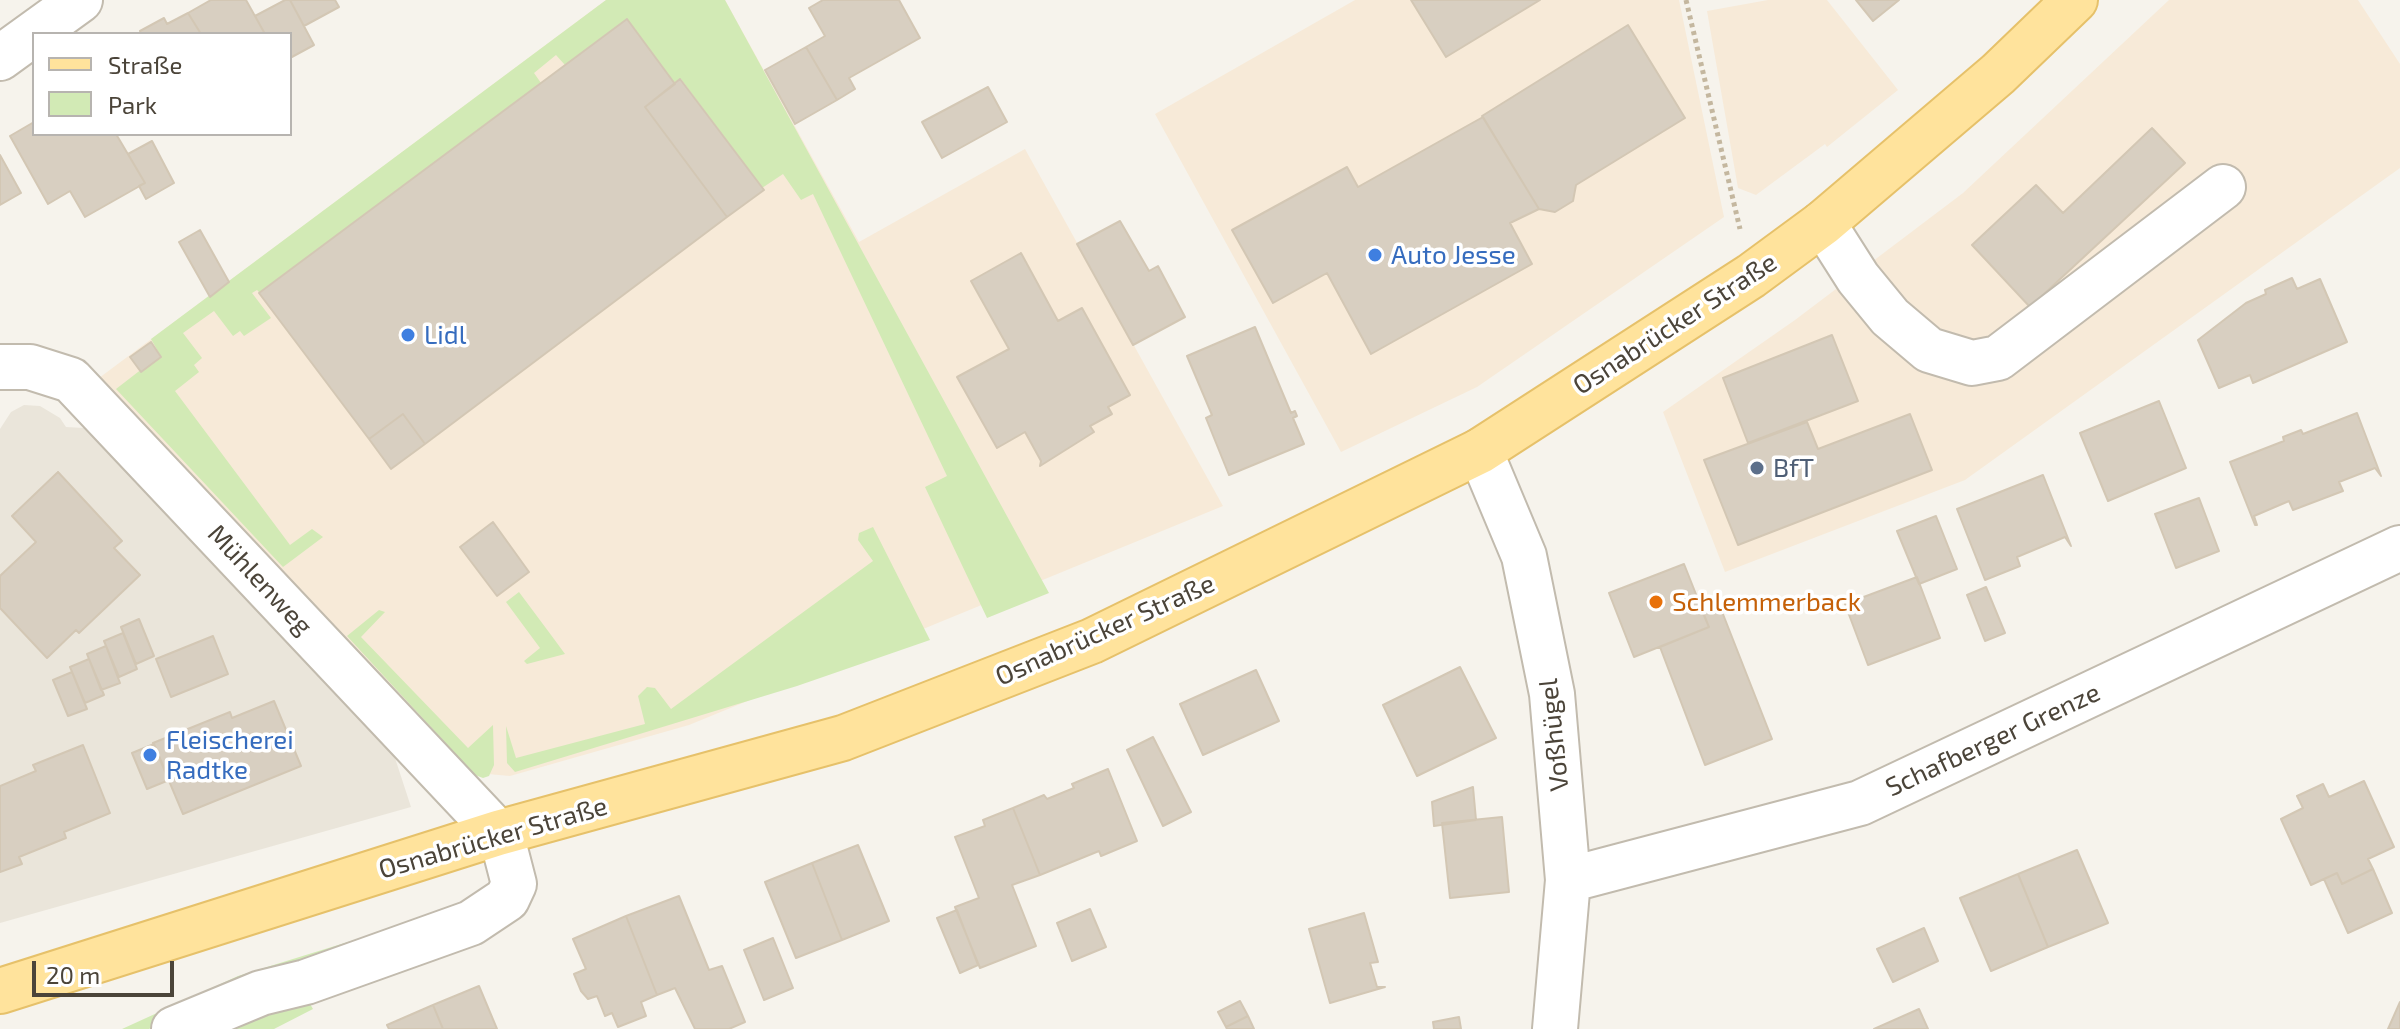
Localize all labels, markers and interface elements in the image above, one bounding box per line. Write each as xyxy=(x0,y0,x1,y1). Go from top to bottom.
legend xyxy=(32,32,292,136)
text: Straße xyxy=(108,50,182,79)
text: Park xyxy=(108,90,157,119)
place label: Auto Jesse xyxy=(1391,239,1516,271)
marker: Auto Jesse xyxy=(1366,246,1384,264)
street label: Osnabrücker Straße xyxy=(1567,247,1783,401)
place label: Lidl xyxy=(424,319,466,351)
marker: Lidl xyxy=(399,326,417,344)
place label: BfT xyxy=(1773,452,1814,484)
marker: BfT xyxy=(1748,459,1766,477)
street label: Mühlenweg xyxy=(201,518,319,642)
street label: Osnabrücker Straße xyxy=(991,568,1219,692)
place label: Schlemmerback xyxy=(1672,586,1861,618)
marker: Schlemmerback xyxy=(1647,593,1665,611)
street label: Voßhügel xyxy=(1533,677,1575,793)
street label: Schafberger Grenze xyxy=(1881,677,2105,803)
place label: Fleischerei Radtke xyxy=(166,724,294,786)
marker: Fleischerei Radtke xyxy=(141,746,159,764)
street label: Osnabrücker Straße xyxy=(375,790,611,886)
scale bar xyxy=(36,945,178,995)
text: 20 m xyxy=(46,960,100,989)

